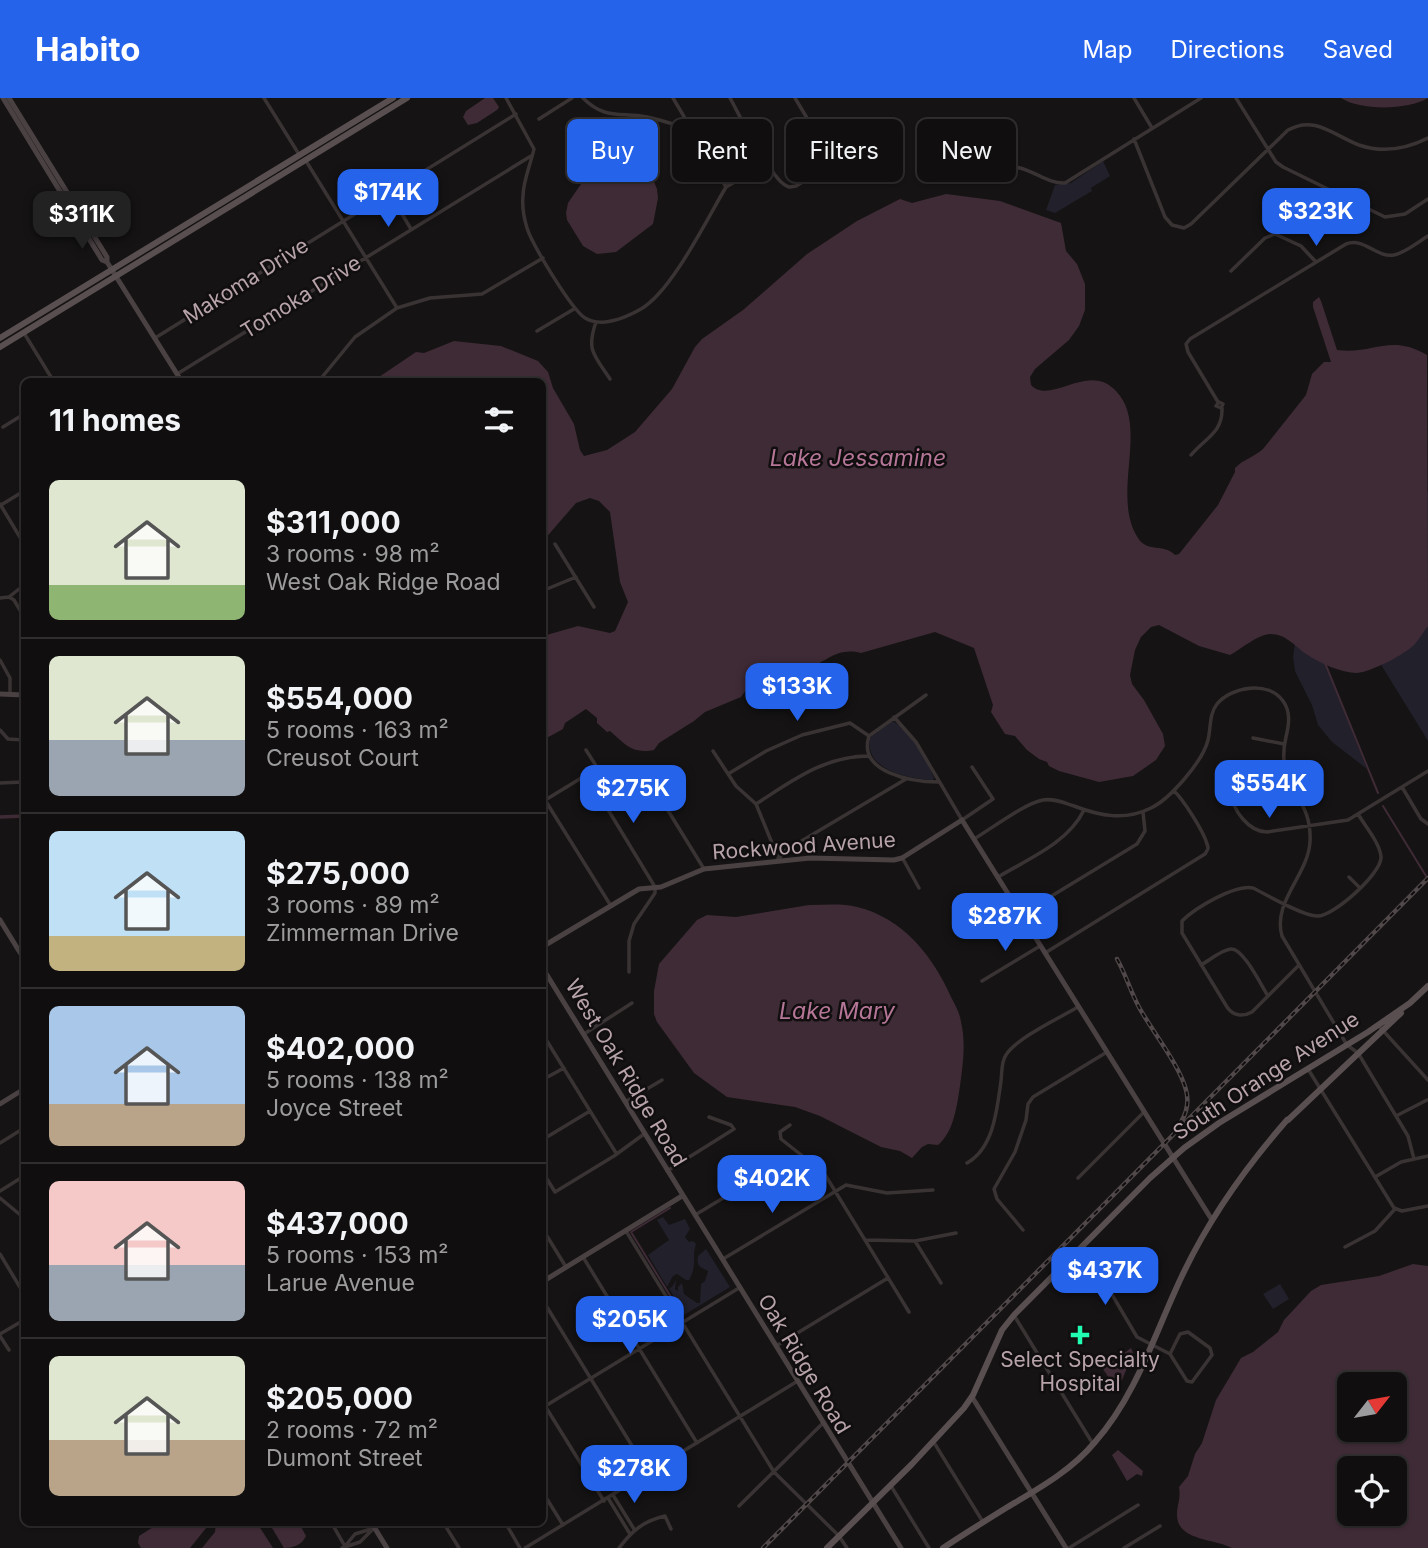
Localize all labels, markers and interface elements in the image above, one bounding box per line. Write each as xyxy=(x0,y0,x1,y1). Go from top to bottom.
text: Habito xyxy=(35,29,141,69)
text: Map xyxy=(1083,35,1132,64)
text: Directions xyxy=(1170,35,1285,64)
text: Saved xyxy=(1323,35,1393,64)
chip: Buy xyxy=(567,119,658,182)
chip: Rent xyxy=(672,119,772,182)
chip: Filters xyxy=(786,119,903,182)
chip: New xyxy=(917,119,1016,182)
pin: $174K xyxy=(339,170,437,229)
text: $174K xyxy=(353,178,423,206)
pin: $323K xyxy=(1267,188,1365,248)
pin: $311K xyxy=(33,192,131,251)
text: $323K xyxy=(1278,197,1354,225)
text: $311K xyxy=(49,200,115,228)
street label: Makoma Drive xyxy=(179,232,313,329)
street label: Tomoka Drive xyxy=(236,250,365,343)
icon: filters xyxy=(480,401,518,439)
text: 11 homes xyxy=(49,402,181,438)
water label: Lake Jessamine xyxy=(770,444,946,472)
text: $311,000 xyxy=(266,504,401,540)
icon: home xyxy=(105,508,189,592)
text: 3 rooms · 98 m² xyxy=(266,540,440,568)
text: West Oak Ridge Road xyxy=(266,568,501,596)
pin: $133K xyxy=(748,664,846,723)
text: $133K xyxy=(761,672,833,700)
text: $554,000 xyxy=(266,680,413,716)
icon: home xyxy=(105,684,189,768)
text: 5 rooms · 163 m² xyxy=(266,716,449,744)
text: Creusot Court xyxy=(266,744,419,772)
pin: $554K xyxy=(1220,760,1318,820)
pin: $275K xyxy=(584,766,682,825)
text: $554K xyxy=(1231,769,1307,797)
text: $275K xyxy=(596,774,670,802)
street label: Rockwood Avenue xyxy=(711,827,897,864)
text: $275,000 xyxy=(266,855,410,891)
icon: home xyxy=(105,859,189,943)
text: 3 rooms · 89 m² xyxy=(266,891,440,919)
pin: $287K xyxy=(956,894,1054,953)
text: $287K xyxy=(968,902,1042,930)
text: Zimmerman Drive xyxy=(266,919,459,947)
street label: West Oak Ridge Road xyxy=(561,975,692,1171)
water label: Lake Mary xyxy=(779,997,896,1025)
street label: South Orange Avenue xyxy=(1168,1006,1363,1145)
text: $402,000 xyxy=(266,1030,415,1066)
icon: home xyxy=(105,1034,189,1118)
text: 5 rooms · 138 m² xyxy=(266,1066,449,1094)
text: Joyce Street xyxy=(266,1094,403,1122)
pin: $402K xyxy=(723,1156,821,1215)
text: $402K xyxy=(733,1164,811,1192)
text: $437,000 xyxy=(266,1205,409,1241)
icon: home xyxy=(105,1209,189,1293)
text: 5 rooms · 153 m² xyxy=(266,1241,448,1269)
pin: $437K xyxy=(1056,1248,1154,1307)
text: $437K xyxy=(1067,1256,1143,1284)
text: Larue Avenue xyxy=(266,1269,415,1297)
street label: Oak Ridge Road xyxy=(753,1289,856,1438)
pin: $205K xyxy=(581,1296,679,1356)
text: $205K xyxy=(592,1305,668,1333)
marker: Select Specialty Hospital xyxy=(1070,1325,1090,1345)
place label: Select Specialty Hospital xyxy=(1000,1347,1160,1396)
north arrow xyxy=(1337,1372,1407,1442)
map controls xyxy=(1337,1372,1407,1526)
text: $205,000 xyxy=(266,1380,413,1416)
icon: home xyxy=(105,1384,189,1468)
text: 2 rooms · 72 m² xyxy=(266,1416,438,1444)
text: Dumont Street xyxy=(266,1444,423,1472)
pin: $278K xyxy=(585,1446,683,1505)
text: $278K xyxy=(597,1454,671,1482)
button: locate xyxy=(1337,1456,1407,1526)

